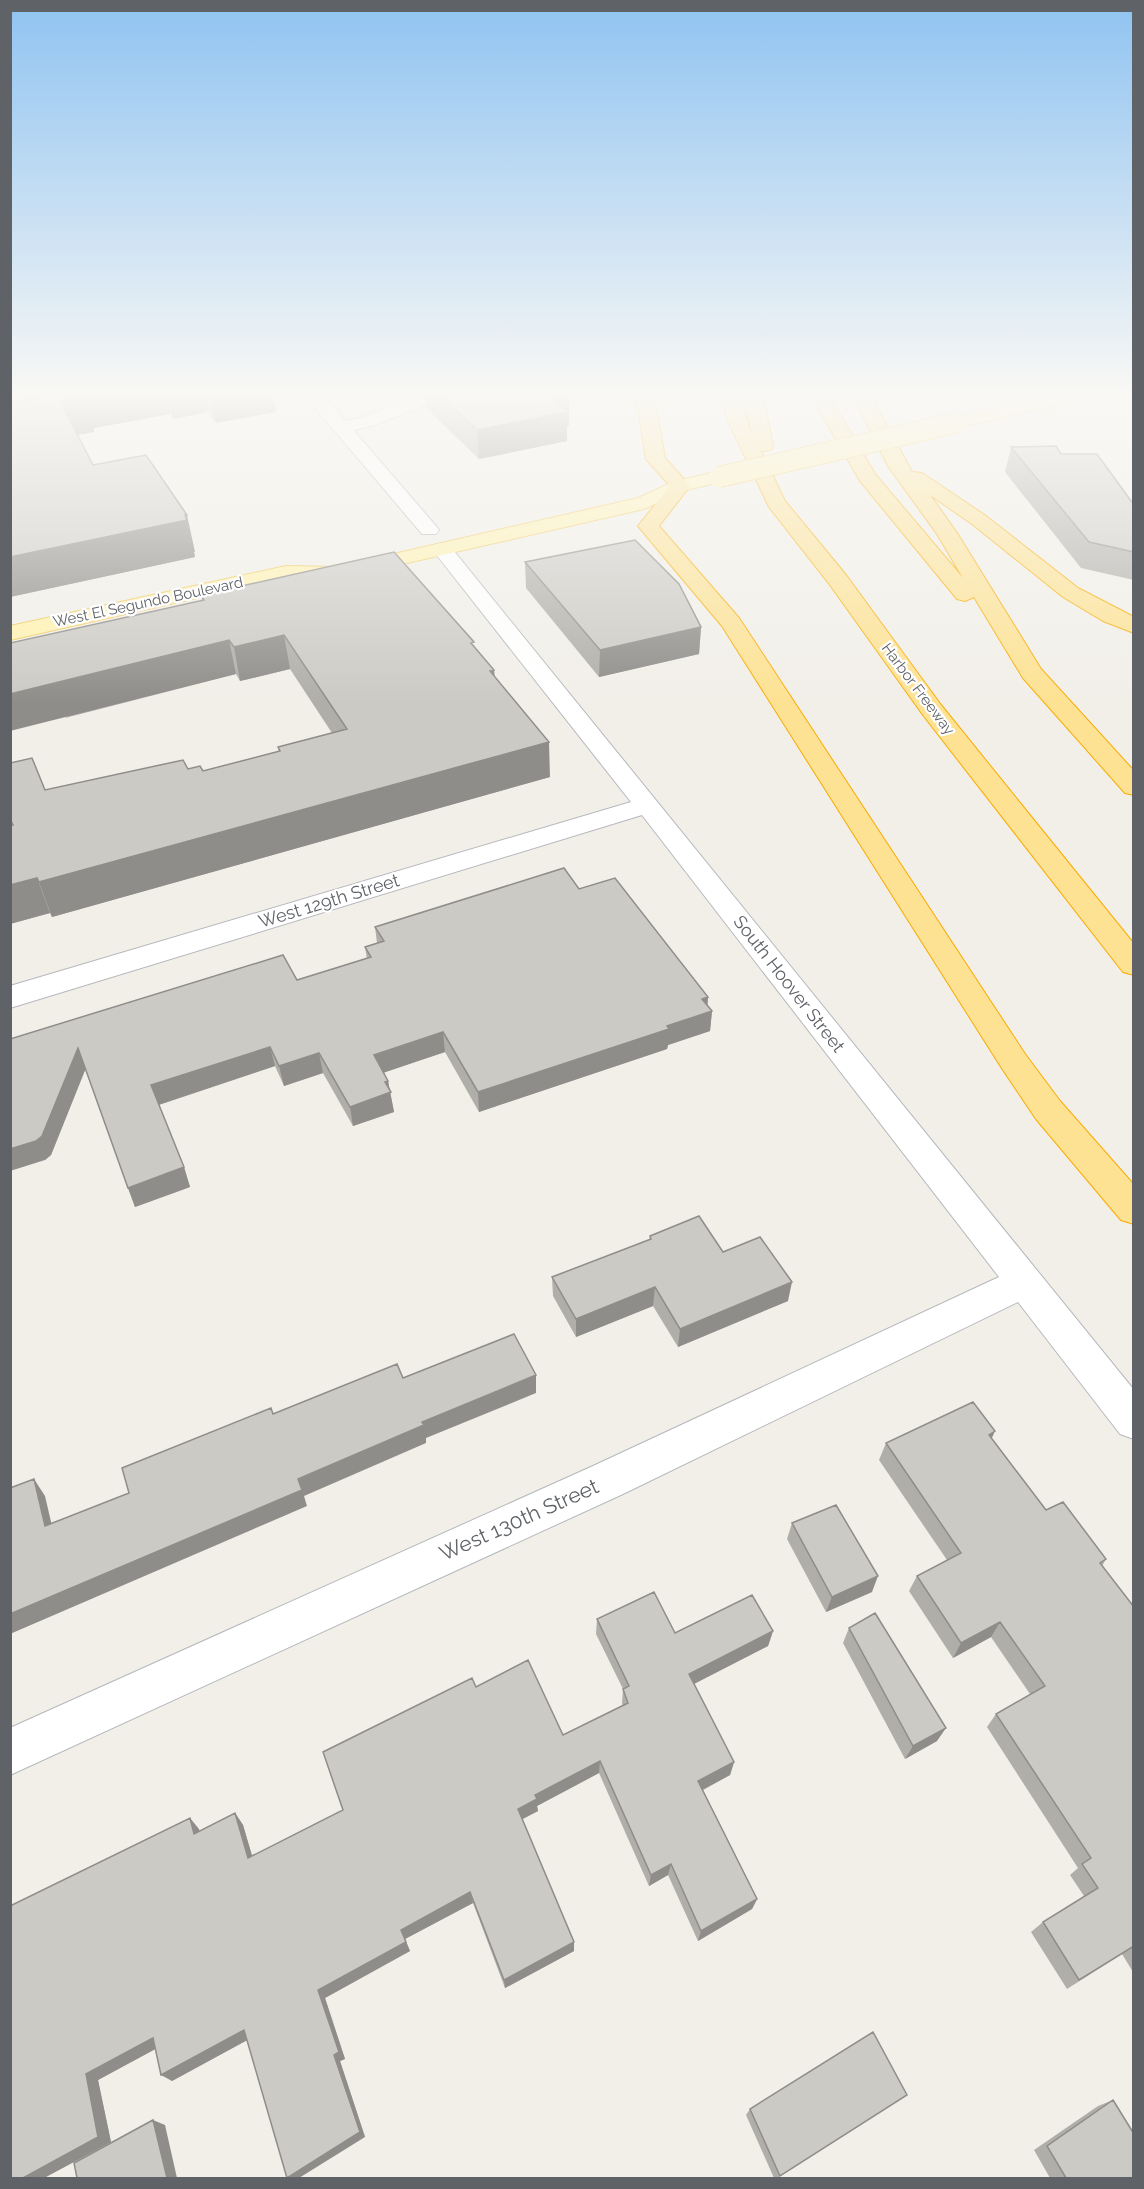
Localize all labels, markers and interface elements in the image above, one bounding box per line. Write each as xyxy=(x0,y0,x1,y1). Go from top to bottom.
street label: West El Segundo Boulevard xyxy=(51,573,245,631)
street label: Harbor Freeway xyxy=(878,640,958,738)
street label: West 129th Street xyxy=(256,869,402,932)
street label: South Hoover Street xyxy=(729,911,849,1056)
street label: West 130th Street xyxy=(435,1473,602,1566)

